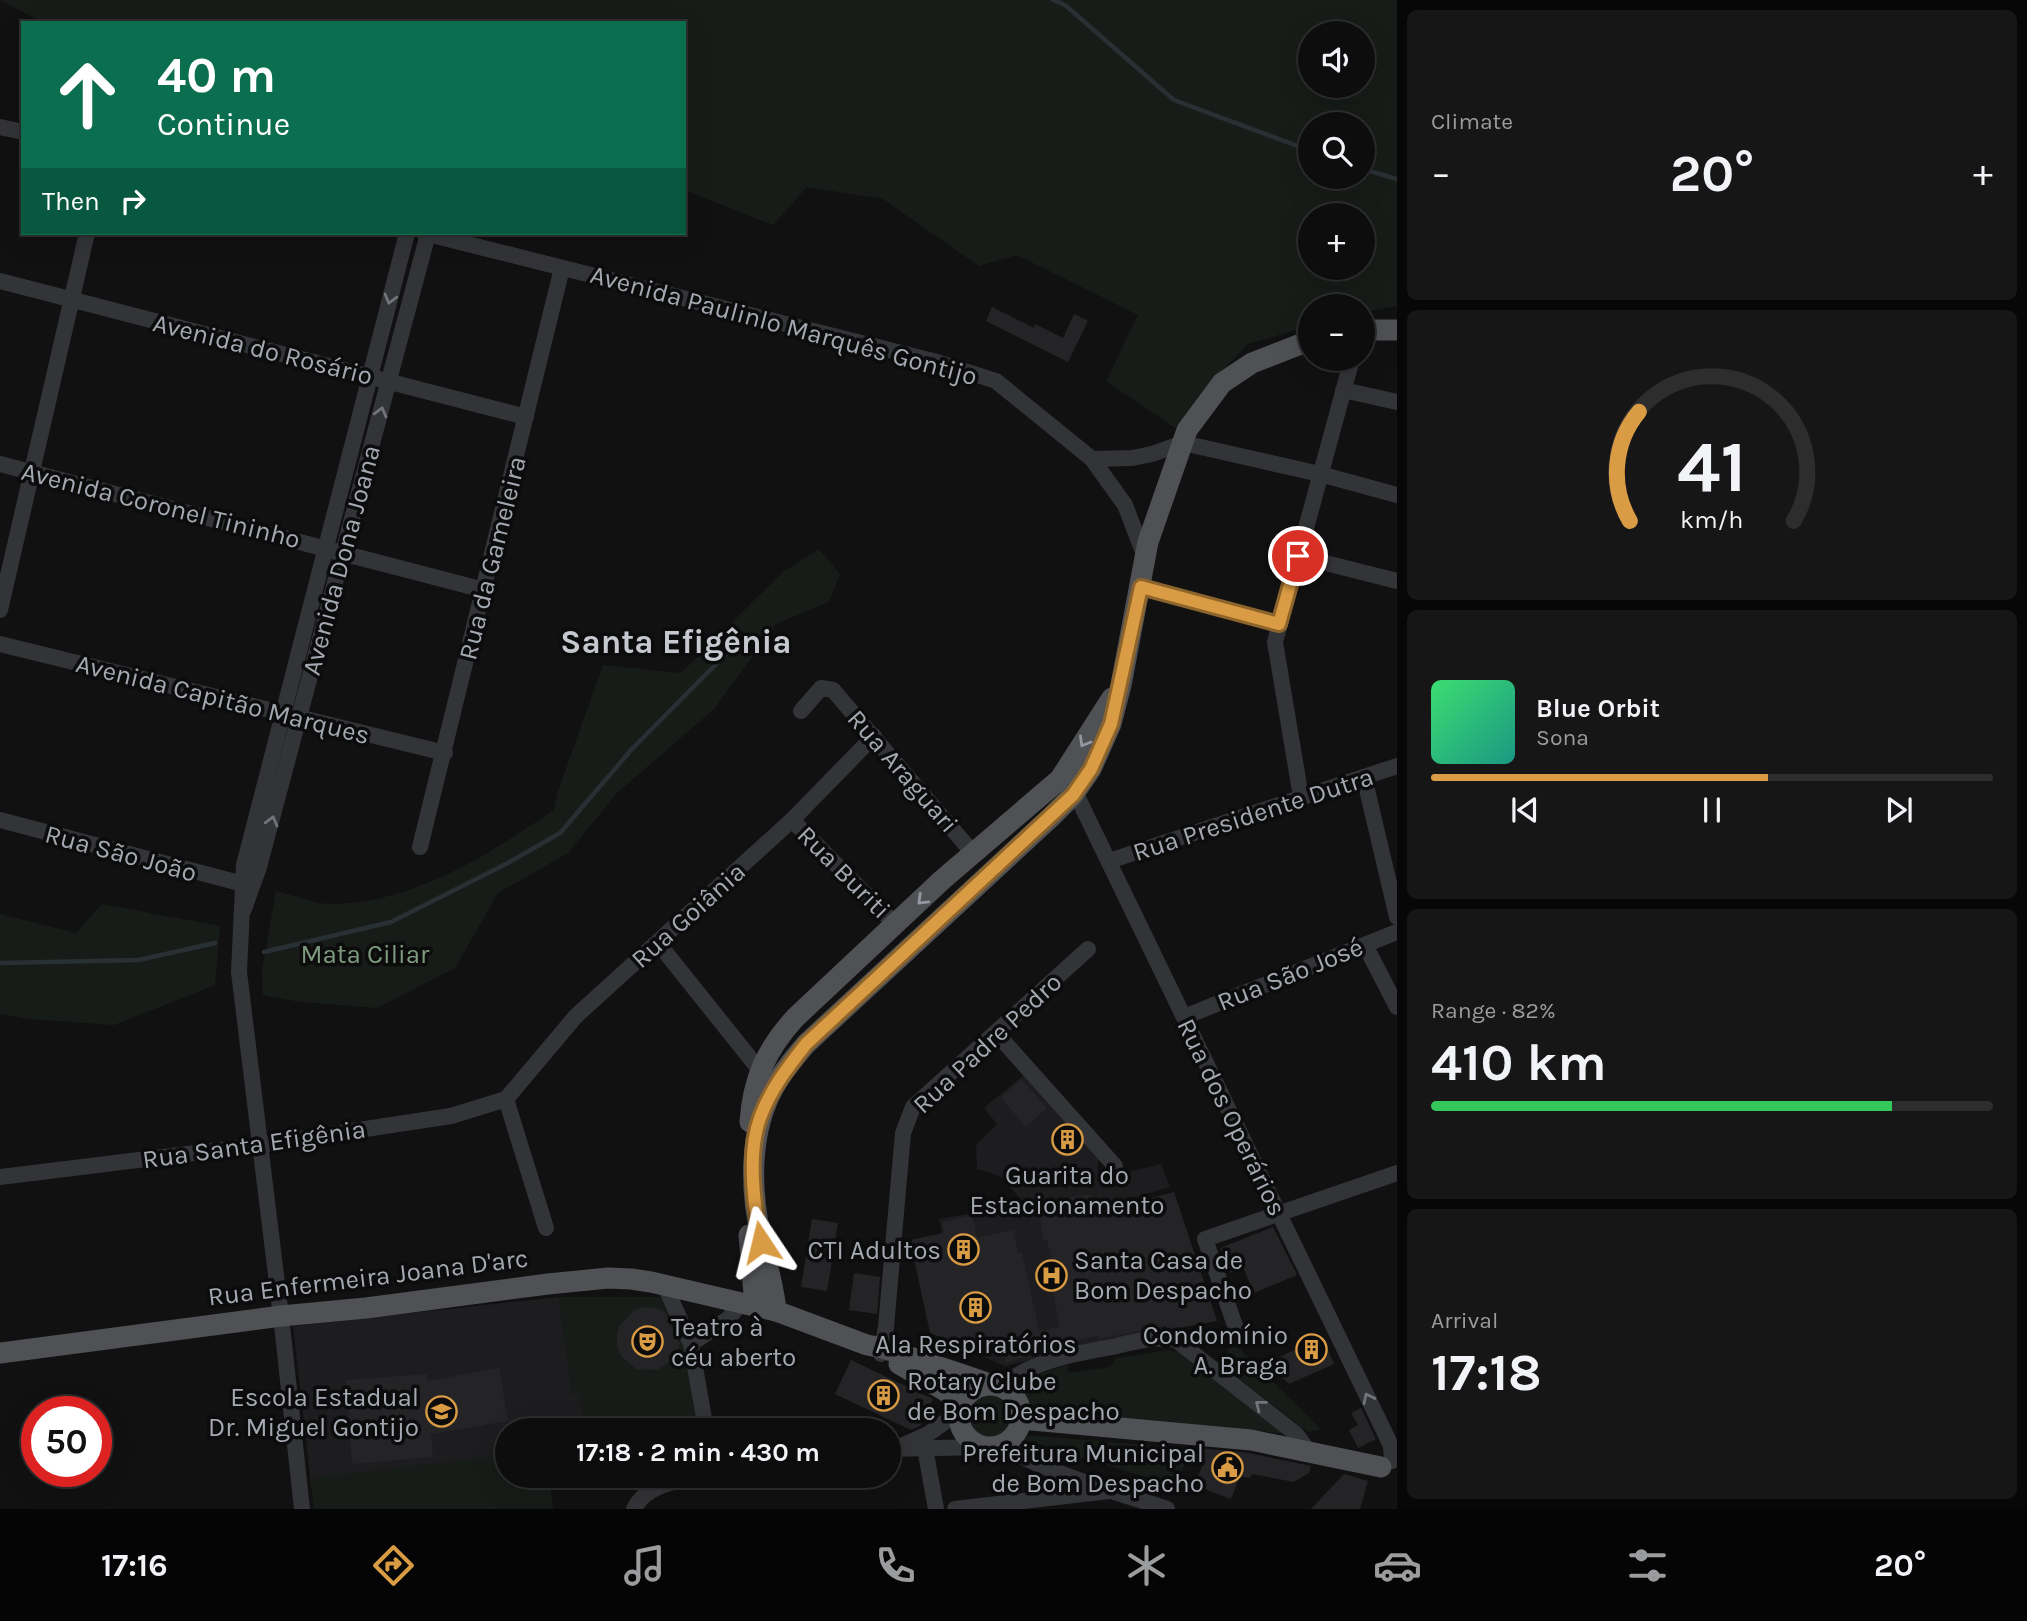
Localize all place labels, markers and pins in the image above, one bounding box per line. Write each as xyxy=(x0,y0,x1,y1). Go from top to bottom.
pin xyxy=(1268,526,1328,586)
building icon: Guarita do Estacionamento xyxy=(1050,1122,1084,1156)
place label: Guarita do Estacionamento xyxy=(969,1160,1165,1221)
building icon: CTI Adultos xyxy=(947,1233,981,1267)
place label: CTI Adultos xyxy=(808,1235,941,1266)
place label: Santa Casa de Bom Despacho xyxy=(1074,1245,1252,1306)
hospital icon: Santa Casa de Bom Despacho xyxy=(1034,1258,1068,1292)
building icon: Ala Respiratórios xyxy=(959,1291,993,1325)
place label: Teatro à céu aberto xyxy=(671,1312,796,1373)
place label: Condomínio A. Braga xyxy=(1143,1320,1288,1381)
theatre icon: Teatro à céu aberto xyxy=(631,1325,665,1359)
place label: Ala Respiratórios xyxy=(875,1329,1077,1360)
building icon: Condomínio A. Braga xyxy=(1294,1333,1328,1367)
place label: Rotary Clube de Bom Despacho xyxy=(907,1366,1120,1427)
building icon: Rotary Clube de Bom Despacho xyxy=(867,1379,901,1413)
place label: Escola Estadual Dr. Miguel Gontijo xyxy=(208,1382,419,1443)
school or university icon: Escola Estadual Dr. Miguel Gontijo xyxy=(425,1395,459,1429)
place label: Prefeitura Municipal de Bom Despacho xyxy=(962,1438,1204,1499)
public building icon: Prefeitura Municipal de Bom Despacho xyxy=(1210,1451,1244,1485)

